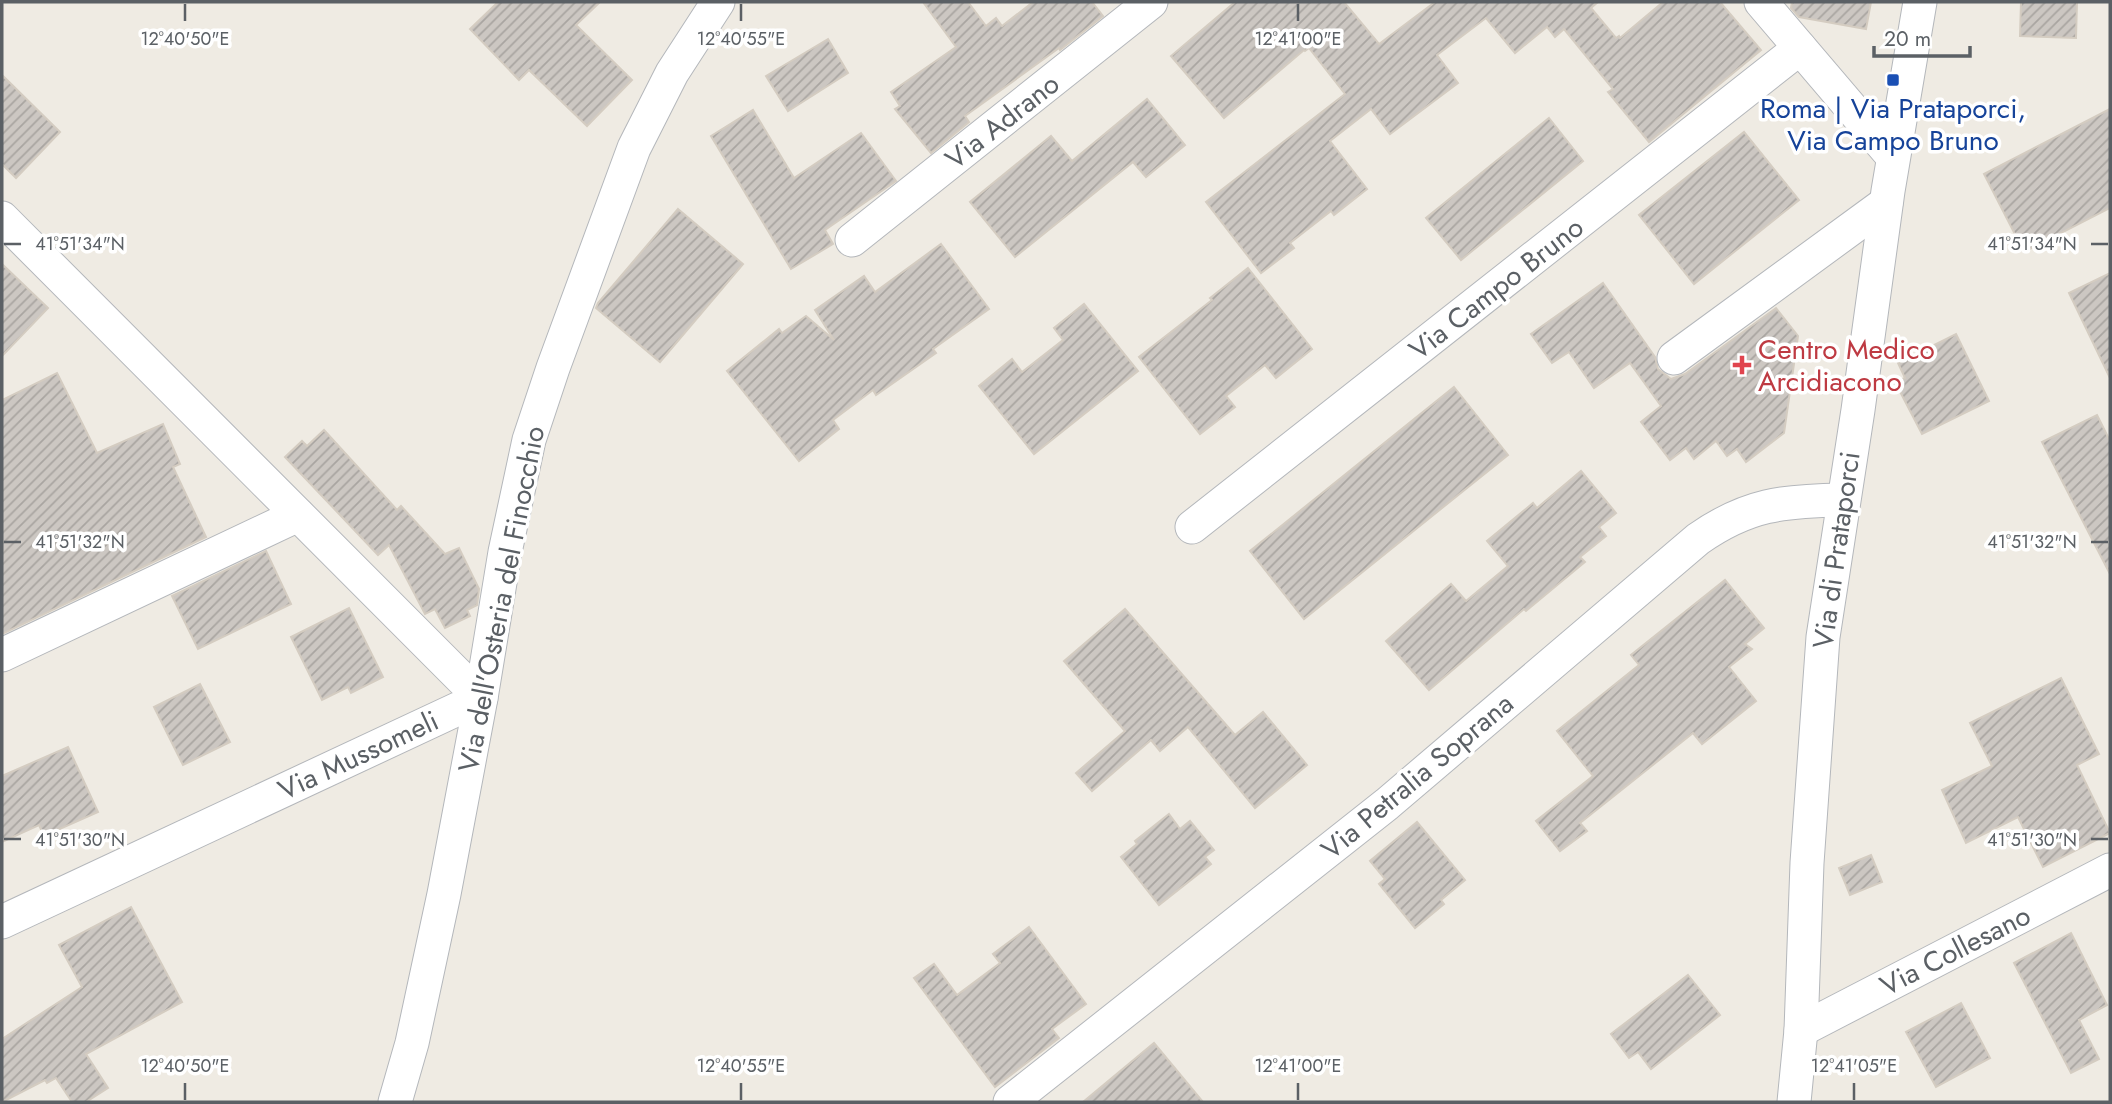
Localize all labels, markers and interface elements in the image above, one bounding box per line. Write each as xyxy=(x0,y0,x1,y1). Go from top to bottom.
scale bar xyxy=(1874,14,1970,58)
text: 20 m xyxy=(1884,24,1931,54)
text: 12°40'50"E xyxy=(141,26,230,52)
text: 12°40'55"E xyxy=(697,26,785,52)
text: 12°41'00"E xyxy=(1255,26,1341,52)
street label: Via Adrano xyxy=(936,64,1068,179)
marker: Roma | Via Prataporci, Via Campo Bruno xyxy=(1885,72,1901,88)
place label: Roma | Via Prataporci, Via Campo Bruno xyxy=(1760,88,2026,161)
street label: Via Campo Bruno xyxy=(1400,207,1592,370)
text: 41°51'34"N xyxy=(35,231,125,257)
text: 41°51'34"N xyxy=(1987,231,2077,257)
place label: Centro Medico Arcidiacono xyxy=(1758,329,1935,402)
marker: Centro Medico Arcidiacono xyxy=(1732,355,1752,375)
street label: Via dell'Osteria del Finocchio xyxy=(448,422,555,776)
street label: Via di Prataporci xyxy=(1802,449,1871,651)
text: 41°51'32"N xyxy=(35,529,125,555)
text: 41°51'32"N xyxy=(1987,529,2077,555)
street label: Via Petralia Soprana xyxy=(1312,684,1522,869)
street label: Via Mussomeli xyxy=(271,700,445,811)
text: 41°51'30"N xyxy=(35,827,125,853)
text: 41°51'30"N xyxy=(1987,827,2077,853)
street label: Via Collesano xyxy=(1873,895,2038,1006)
text: 12°40'50"E xyxy=(141,1053,230,1079)
text: 12°40'55"E xyxy=(697,1053,785,1079)
text: 12°41'00"E xyxy=(1255,1053,1341,1079)
text: 12°41'05"E xyxy=(1811,1053,1897,1079)

